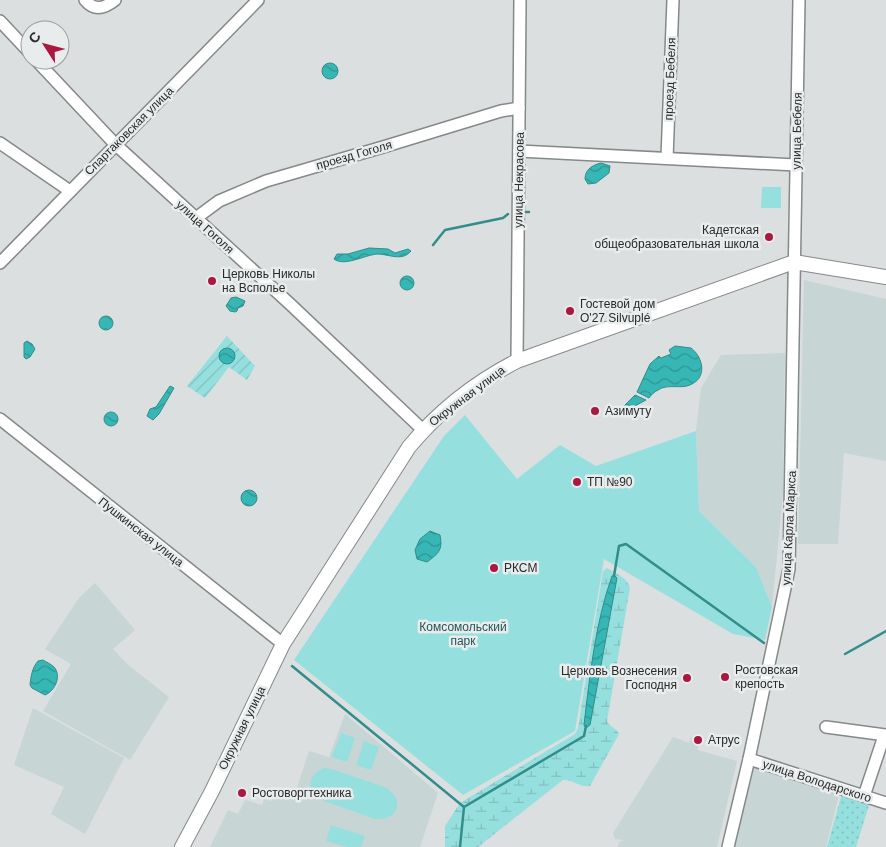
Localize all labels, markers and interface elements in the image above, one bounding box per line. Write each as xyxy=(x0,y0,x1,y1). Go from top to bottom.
north arrow xyxy=(20,20,70,70)
text: С xyxy=(25,29,44,46)
street label: проезд Бебеля xyxy=(662,37,678,121)
street label: Спартаковская улица xyxy=(82,84,176,178)
street label: улица Бебеля xyxy=(789,92,805,170)
street label: улица Некрасова xyxy=(511,132,527,228)
street label: проезд Гоголя xyxy=(314,137,394,173)
street label: улица Гоголя xyxy=(173,197,237,257)
place label: Кадетская общеобразовательная школа xyxy=(594,223,759,251)
marker: Кадетская общеобразовательная школа xyxy=(763,231,775,243)
place label: Церковь Николы на Всполье xyxy=(222,267,315,295)
marker: Церковь Николы на Всполье xyxy=(206,275,218,287)
place label: Гостевой дом O'27 Silvuplé xyxy=(580,297,655,325)
marker: Гостевой дом O'27 Silvuplé xyxy=(564,305,576,317)
street label: Окружная улица xyxy=(426,363,508,429)
place label: Азимуту xyxy=(605,404,651,418)
marker: Азимуту xyxy=(589,405,601,417)
street label: улица Карла Маркса xyxy=(779,470,799,586)
place label: ТП №90 xyxy=(587,475,633,489)
marker: ТП №90 xyxy=(571,476,583,488)
street label: Пушкинская улица xyxy=(96,495,186,570)
place label: РКСМ xyxy=(504,561,537,575)
marker: РКСМ xyxy=(488,562,500,574)
park label: Комсомольский парк xyxy=(419,620,507,648)
place label: Ростовская крепость xyxy=(735,663,798,691)
place label: Церковь Вознесения Господня xyxy=(561,664,677,692)
marker: Ростовская крепость xyxy=(719,671,731,683)
marker: Церковь Вознесения Господня xyxy=(681,672,693,684)
street label: Окружная улица xyxy=(216,684,268,772)
place label: Атрус xyxy=(708,733,740,747)
marker: Атрус xyxy=(692,734,704,746)
street label: улица Володарского xyxy=(761,757,873,805)
place label: Ростоворгтехника xyxy=(252,786,352,800)
marker: Ростоворгтехника xyxy=(236,787,248,799)

